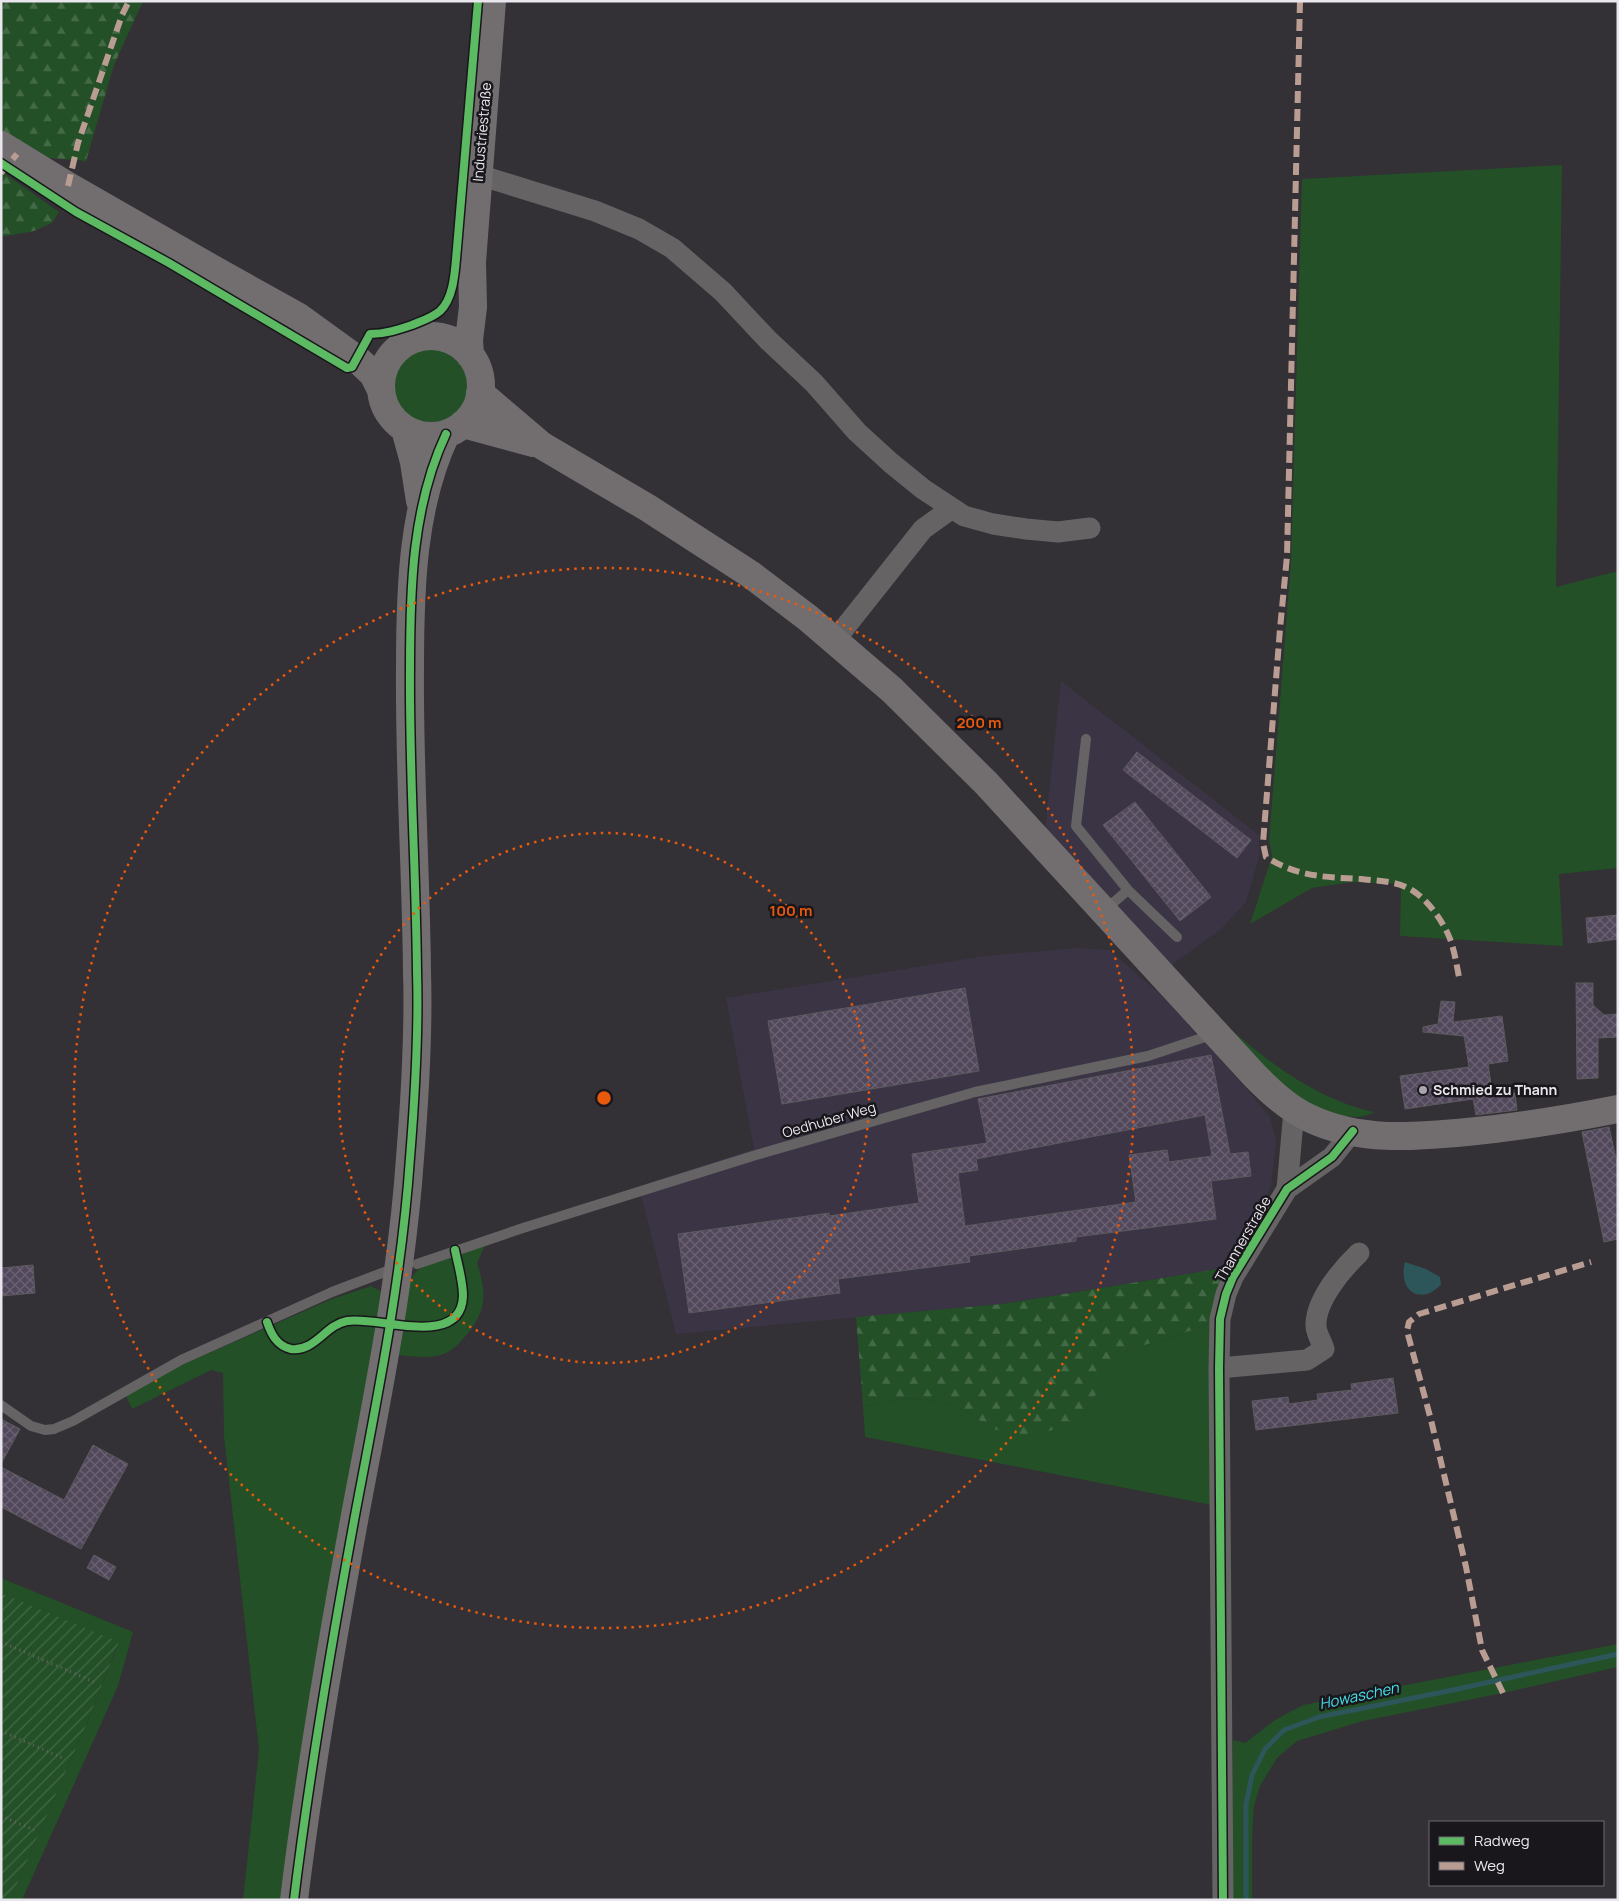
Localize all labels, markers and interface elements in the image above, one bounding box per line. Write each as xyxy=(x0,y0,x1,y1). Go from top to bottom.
street label: Industriestraße xyxy=(468,81,495,182)
text: 200 m xyxy=(956,712,1002,733)
text: 100 m xyxy=(770,900,812,921)
place label: Schmied zu Thann xyxy=(1433,1080,1557,1099)
marker: Schmied zu Thann xyxy=(1417,1084,1429,1096)
centre of rings xyxy=(595,1089,613,1107)
street label: Oedhuber Weg xyxy=(780,1097,878,1142)
street label: Thannerstraße xyxy=(1210,1192,1275,1285)
water label: Howaschen xyxy=(1317,1677,1402,1714)
legend xyxy=(1429,1821,1604,1886)
text: Radweg xyxy=(1474,1830,1530,1851)
text: Weg xyxy=(1474,1855,1505,1876)

